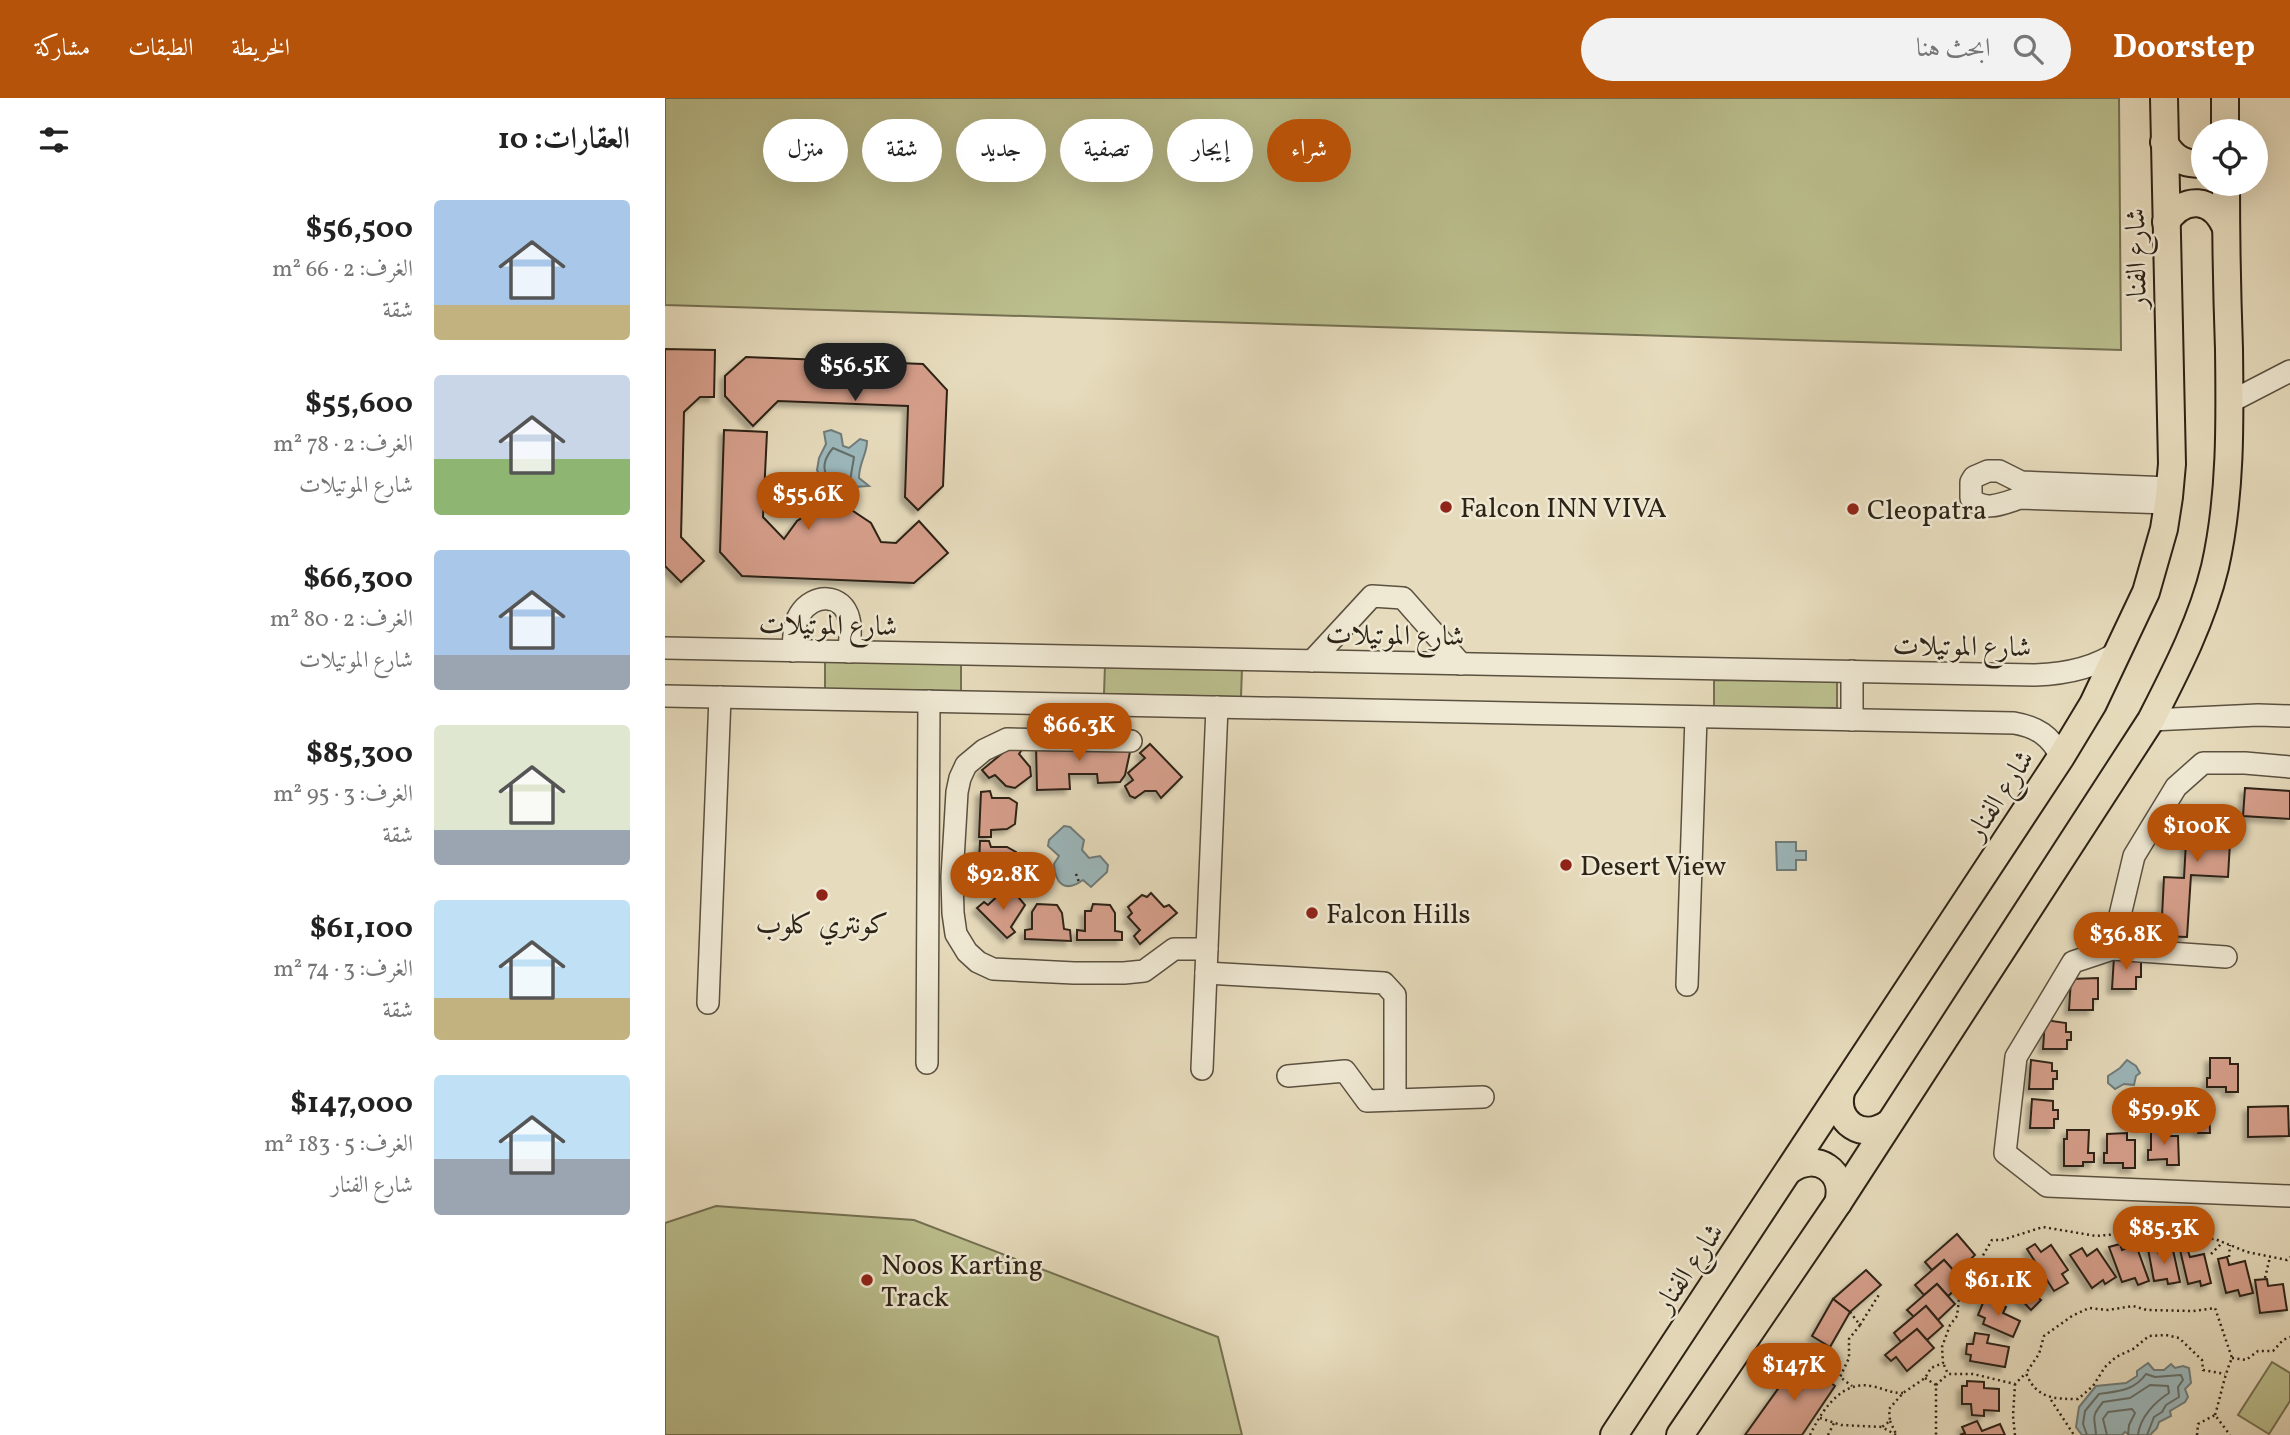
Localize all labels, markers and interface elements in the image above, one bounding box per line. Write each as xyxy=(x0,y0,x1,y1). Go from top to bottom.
search box xyxy=(1581,18,2071,81)
text: Doorstep xyxy=(2113,26,2255,72)
icon: search xyxy=(2009,30,2047,68)
text: ابحث هنا xyxy=(1916,31,1991,67)
text: مشاركة xyxy=(35,32,90,66)
text: الطبقات xyxy=(128,32,194,66)
text: الخريطة xyxy=(232,32,290,66)
text: العقارات: 10 xyxy=(498,119,630,161)
chip: منزل xyxy=(763,119,848,182)
chip: شقة xyxy=(862,119,942,182)
chip: جديد xyxy=(956,119,1046,182)
chip: تصفية xyxy=(1060,119,1153,182)
chip: إيجار xyxy=(1167,119,1253,182)
chip: شراء xyxy=(1267,119,1351,182)
map controls xyxy=(2191,119,2268,196)
button: locate xyxy=(2191,119,2268,196)
icon: filters xyxy=(35,121,73,159)
street label: شارع الفنار xyxy=(2117,207,2160,311)
text: $56,500 xyxy=(306,208,413,250)
icon: home xyxy=(490,228,574,312)
text: الغرف: 2 · 66 m² xyxy=(272,254,413,286)
text: شقة xyxy=(383,295,413,327)
pin: $56.5K xyxy=(798,344,912,403)
text: $56.5K xyxy=(820,350,890,382)
text: $55,600 xyxy=(305,383,413,425)
icon: home xyxy=(490,403,574,487)
text: الغرف: 2 · 78 m² xyxy=(273,429,413,461)
text: شارع الموتيلات xyxy=(299,470,413,502)
pin: $55.6K xyxy=(751,472,865,532)
text: $55.6K xyxy=(773,479,843,511)
place label: Falcon INN VIVA xyxy=(1460,490,1667,529)
place label: Cleopatra xyxy=(1867,492,1987,531)
marker: Falcon INN VIVA xyxy=(1438,499,1454,515)
marker: Cleopatra xyxy=(1845,501,1861,517)
text: $66,300 xyxy=(303,558,413,600)
icon: home xyxy=(490,578,574,662)
text: الغرف: 2 · 80 m² xyxy=(270,604,413,636)
street label: شارع الموتيلات xyxy=(758,606,898,649)
street label: شارع الموتيلات xyxy=(1325,616,1465,659)
street label: شارع الموتيلات xyxy=(1892,627,2032,670)
text: شارع الموتيلات xyxy=(299,645,413,677)
pin: $66.3K xyxy=(1022,704,1136,763)
text: $66.3K xyxy=(1043,710,1115,742)
text: $85,300 xyxy=(306,733,413,775)
street label: شارع الفنار xyxy=(1956,743,2046,852)
icon: home xyxy=(490,753,574,837)
text: الغرف: 3 · 95 m² xyxy=(273,779,413,811)
pin: $100K xyxy=(2148,804,2246,864)
text: $100K xyxy=(2163,811,2231,843)
text: شقة xyxy=(383,820,413,852)
place label: Desert View xyxy=(1580,848,1727,887)
pin: $92.8K xyxy=(946,852,1060,912)
marker: Desert View xyxy=(1558,857,1574,873)
text: $92.8K xyxy=(966,859,1040,891)
marker: كونتري كلوب xyxy=(814,887,830,903)
place label: Falcon Hills xyxy=(1326,896,1471,935)
marker: Falcon Hills xyxy=(1304,905,1320,921)
place label: كونتري كلوب xyxy=(755,906,889,946)
text: $61,100 xyxy=(310,908,413,950)
pin: $36.8K xyxy=(2069,912,2183,972)
text: $36.8K xyxy=(2090,919,2162,951)
icon: home xyxy=(490,928,574,1012)
text: الغرف: 3 · 74 m² xyxy=(273,954,413,986)
text: شقة xyxy=(383,995,413,1027)
text: $147,000 xyxy=(290,1083,413,1125)
pin: $59.9K xyxy=(2107,1088,2221,1147)
text: $59.9K xyxy=(2128,1094,2200,1126)
icon: home xyxy=(490,1103,574,1187)
text: الغرف: 5 · 183 m² xyxy=(264,1129,413,1161)
text: شارع الفنار xyxy=(331,1170,413,1202)
pin: $85.3K xyxy=(2107,1206,2221,1266)
text: $85.3K xyxy=(2129,1213,2199,1245)
street label: شارع الفنار xyxy=(1644,1216,1736,1324)
place label: Noos Karting Track xyxy=(881,1247,1043,1318)
pin: $61.1K xyxy=(1941,1258,2055,1318)
text: $61.1K xyxy=(1964,1265,2032,1297)
marker: Noos Karting Track xyxy=(859,1272,875,1288)
pin: $147K xyxy=(1745,1344,1843,1403)
text: $147K xyxy=(1762,1350,1826,1382)

